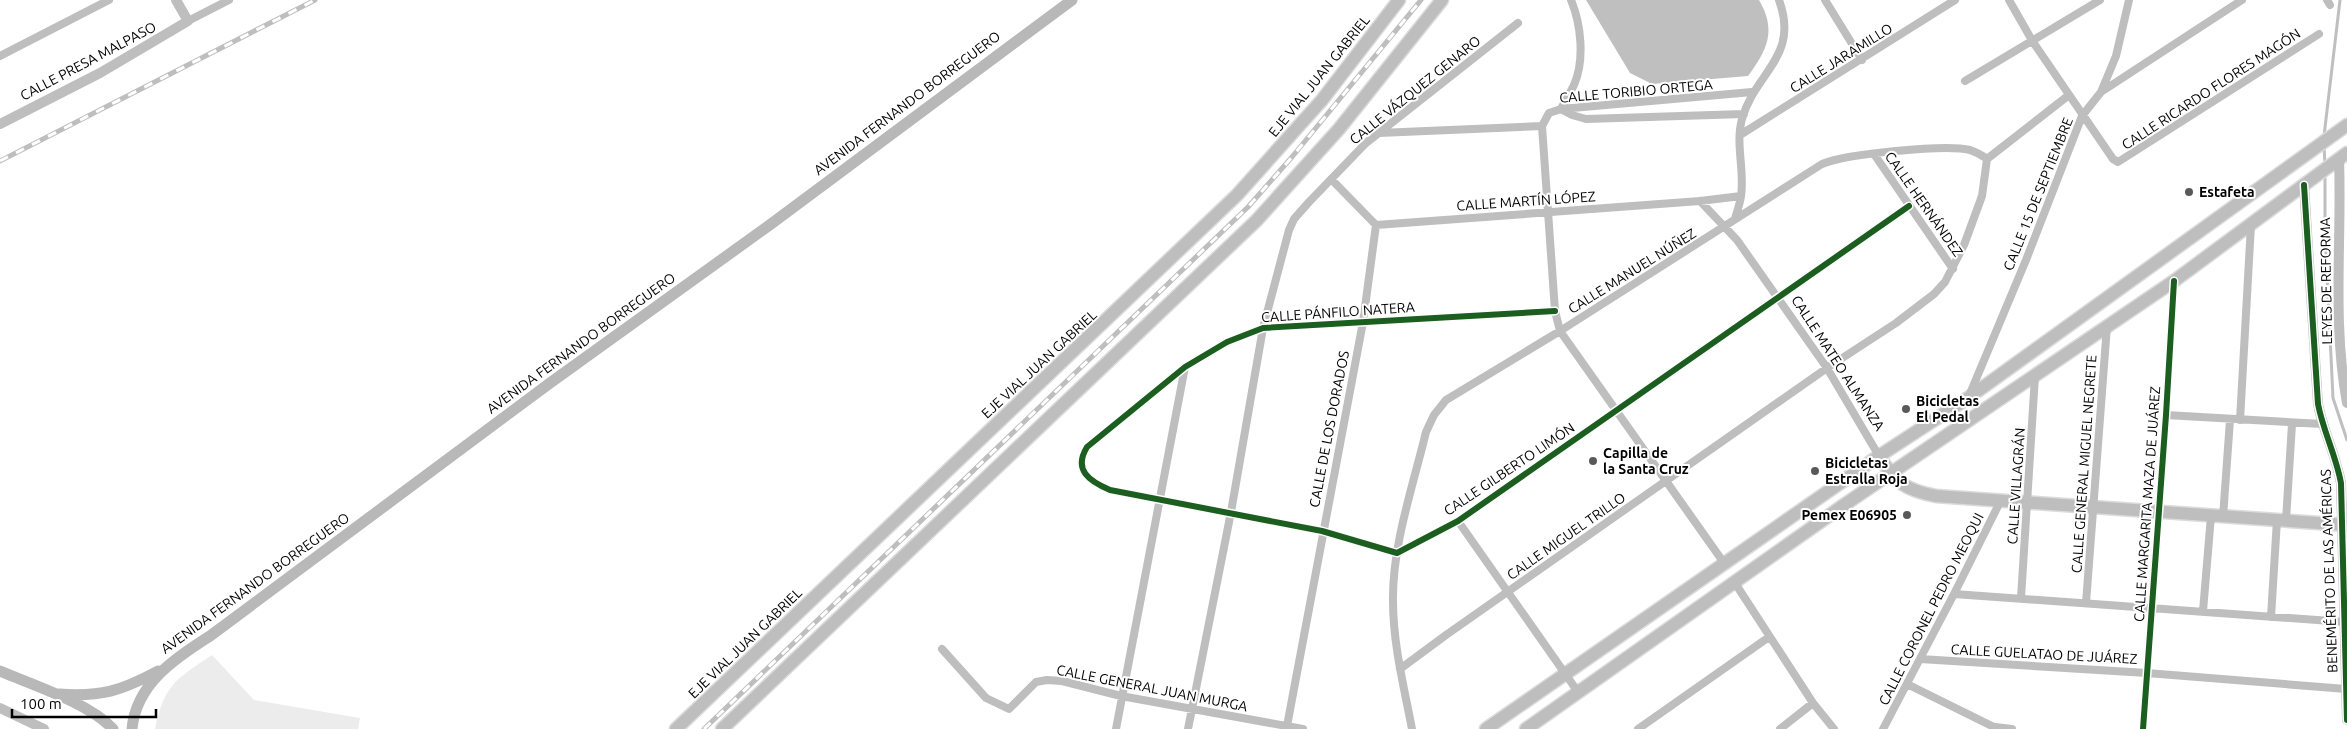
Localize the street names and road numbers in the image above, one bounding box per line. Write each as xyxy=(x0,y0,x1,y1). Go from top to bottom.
street label: EJE VIAL JUAN GABRIEL xyxy=(1265,12,1373,140)
street label: CALLE PRESA MALPASO xyxy=(17,18,159,104)
street label: CALLE JARAMILLO xyxy=(1787,20,1895,96)
street label: CALLE RICARDO FLORES MAGÓN xyxy=(2118,24,2303,153)
street label: AVENIDA FERNANDO BORREGUERO xyxy=(811,28,1003,178)
street label: CALLE VÁZQUEZ GENARO xyxy=(1346,31,1484,148)
street label: CALLE TORIBIO ORTEGA xyxy=(1559,76,1713,106)
street label: CALLE 15 DE SEPTIEMBRE xyxy=(2000,115,2076,273)
street label: CALLE HERNÁNDEZ xyxy=(1882,148,1967,260)
street label: CALLE MARTÍN LÓPEZ xyxy=(1456,187,1596,214)
street label: LEYES DE REFORMA xyxy=(2317,217,2335,345)
street label: CALLE MANUEL NÚÑEZ xyxy=(1565,224,1699,317)
street label: AVENIDA FERNANDO BORREGUERO xyxy=(484,269,678,417)
street label: CALLE MATEO ALMANZA xyxy=(1788,292,1888,434)
street label: CALLE PÁNFILO NATERA xyxy=(1261,298,1415,325)
street label: EJE VIAL JUAN GABRIEL xyxy=(978,307,1100,421)
street label: CALLE DE LOS DORADOS xyxy=(1306,349,1352,509)
street label: CALLE GENERAL MIGUEL NEGRETE xyxy=(2068,354,2100,574)
street label: CALLE MARGARITA MAZA DE JUÁREZ xyxy=(2130,385,2163,622)
street label: CALLE GILBERTO LIMÓN xyxy=(1440,418,1577,519)
street label: CALLE VILLAGRÁN xyxy=(2003,427,2028,545)
street label: BENEMÉRITO DE LAS AMÉRICAS xyxy=(2316,469,2341,673)
street label: CALLE MIGUEL TRILLO xyxy=(1504,489,1628,583)
street label: AVENIDA FERNANDO BORREGUERO xyxy=(158,509,352,657)
street label: CALLE CORONEL PEDRO MEOQUI xyxy=(1875,510,1987,708)
street label: EJE VIAL JUAN GABRIEL xyxy=(685,585,805,701)
street label: CALLE GUELATAO DE JUÁREZ xyxy=(1950,640,2138,667)
street label: CALLE GENERAL JUAN MURGA xyxy=(1055,662,1249,714)

